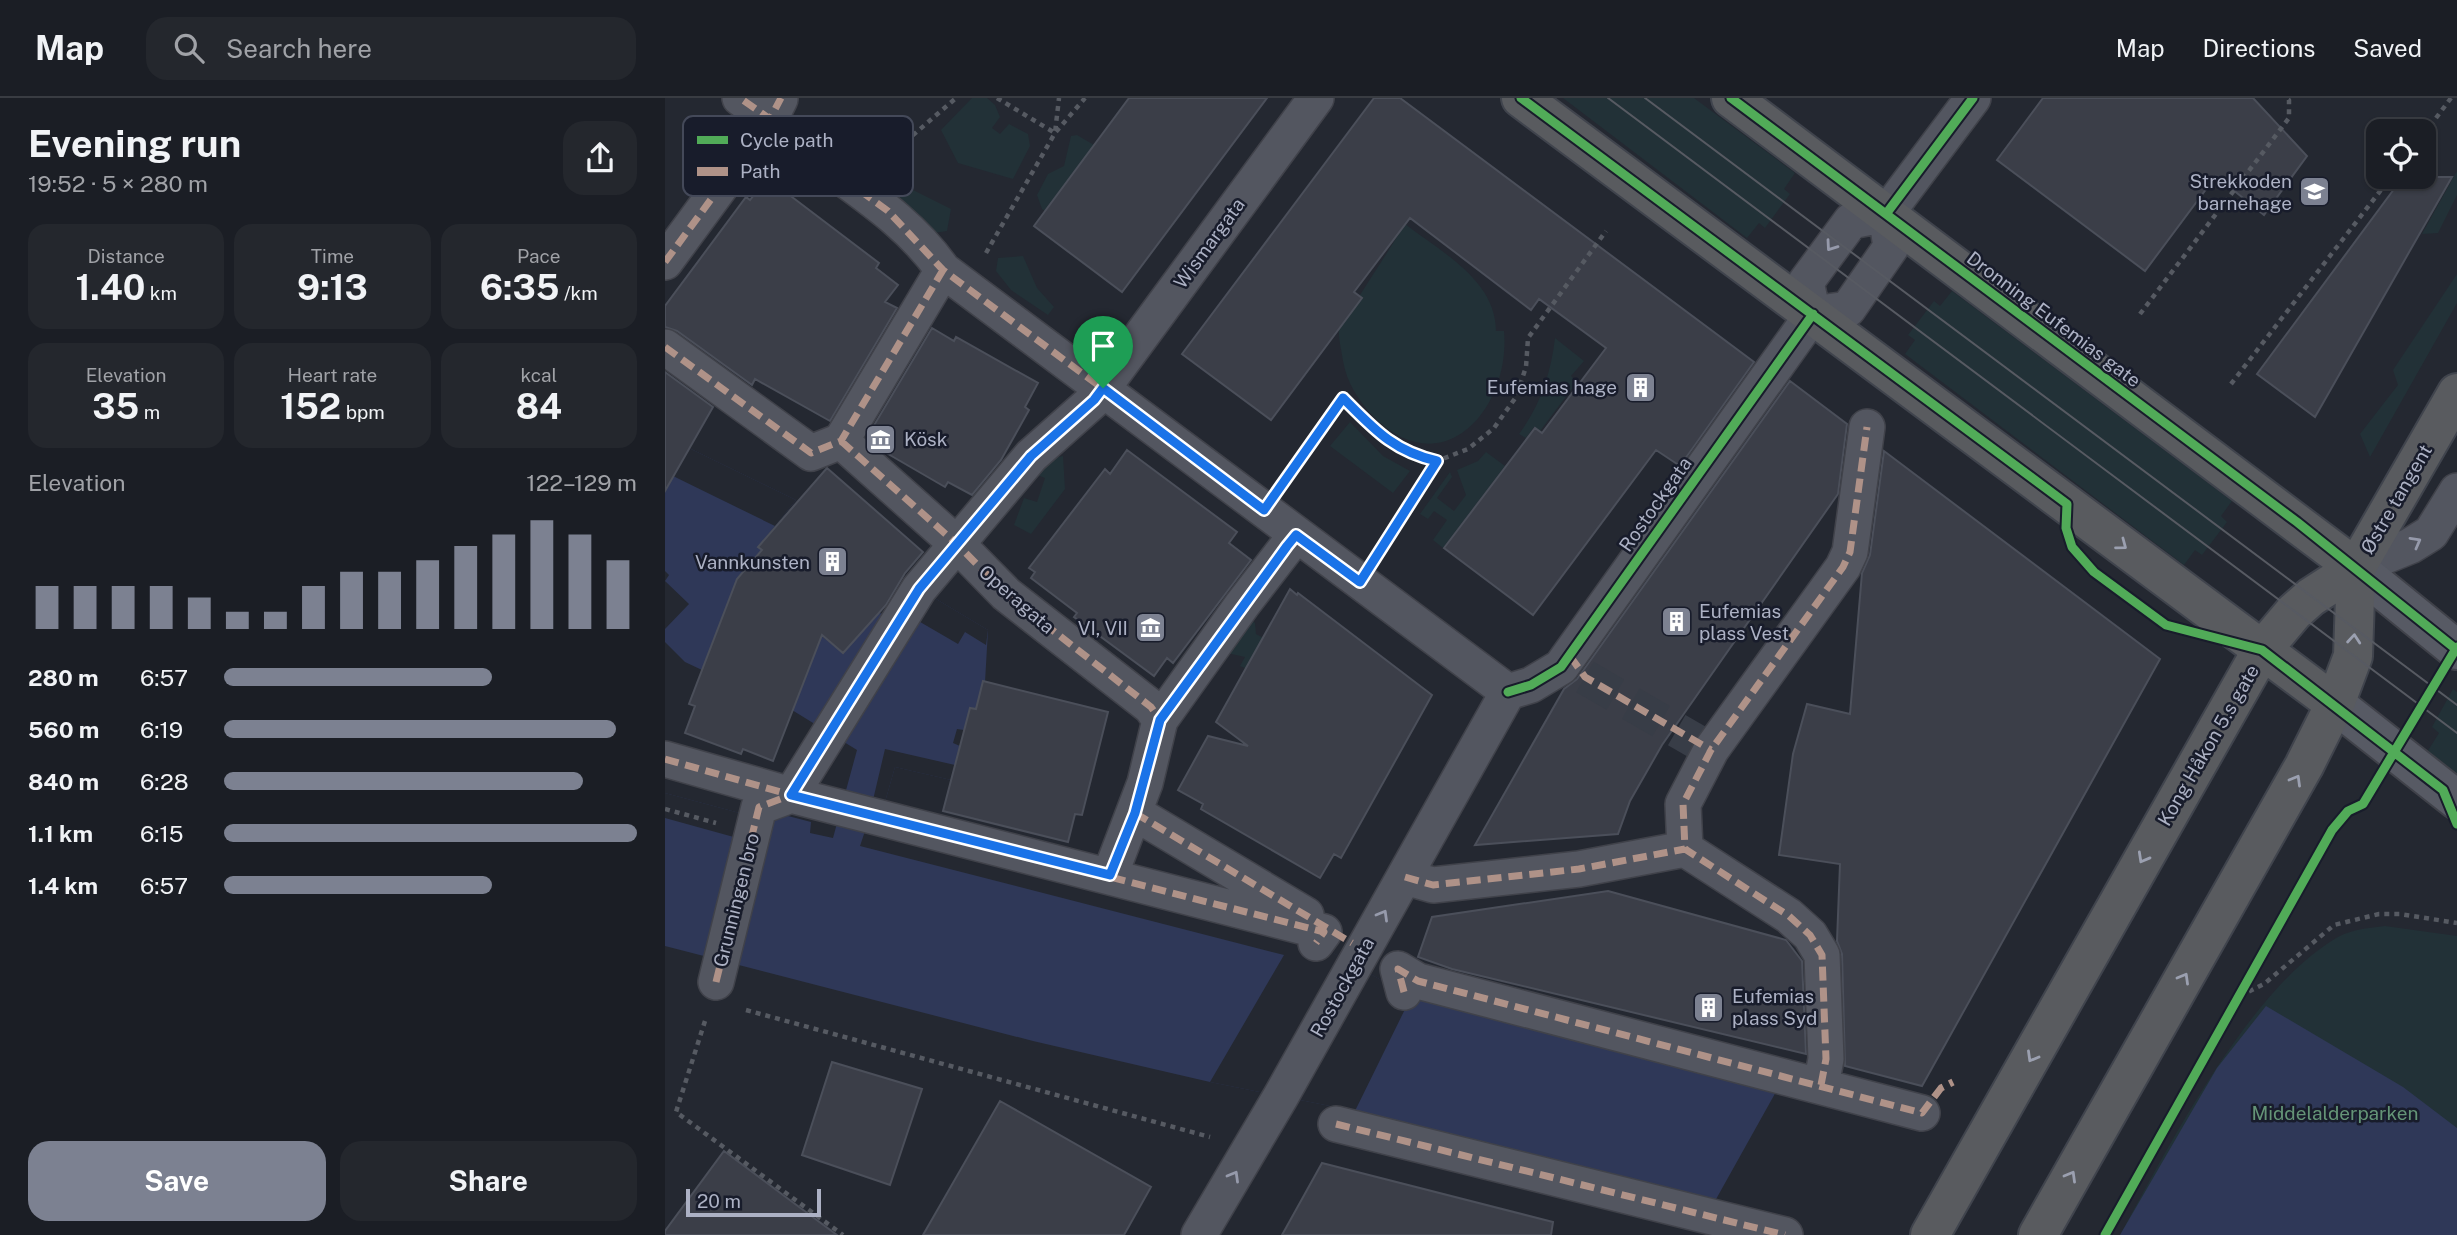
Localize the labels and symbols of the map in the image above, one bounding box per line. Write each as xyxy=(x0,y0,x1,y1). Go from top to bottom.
legend xyxy=(683,116,913,196)
text: Cycle path xyxy=(740,129,833,151)
text: Path xyxy=(740,160,780,182)
place label: Strekkoden barnehage xyxy=(2190,170,2292,214)
school or university icon: Strekkoden barnehage xyxy=(2298,175,2332,209)
street label: Wismargata xyxy=(1169,194,1249,292)
one-way arrow xyxy=(1827,238,1839,251)
street label: Dronning Eufemias gate xyxy=(1963,247,2145,391)
pin xyxy=(1073,316,1133,388)
building icon: Eufemias hage xyxy=(1623,370,1657,404)
place label: Eufemias hage xyxy=(1487,376,1617,398)
museum icon: Kösk xyxy=(864,422,898,456)
place label: Kösk xyxy=(904,428,948,450)
street label: Østre tangent xyxy=(2356,440,2436,558)
street label: Rostockgata xyxy=(1614,452,1696,556)
one-way arrow xyxy=(2114,537,2126,550)
one-way arrow xyxy=(2409,537,2422,550)
building icon: Vannkunsten xyxy=(816,545,850,579)
place label: Vannkunsten xyxy=(695,551,810,573)
street label: Operagata xyxy=(975,560,1059,638)
place label: Eufemias plass Vest xyxy=(1699,600,1789,644)
building icon: Eufemias plass Vest xyxy=(1659,605,1693,639)
museum icon: VI, VII xyxy=(1134,611,1168,645)
place label: VI, VII xyxy=(1078,617,1128,639)
one-way arrow xyxy=(2346,633,2361,644)
street label: Kong Håkon 5.s gate xyxy=(2153,661,2263,829)
one-way arrow xyxy=(2288,774,2301,787)
street label: Grunningen bro xyxy=(709,831,763,969)
one-way arrow xyxy=(2138,851,2151,864)
one-way arrow xyxy=(1375,909,1388,922)
street label: Rostockgata xyxy=(1306,933,1378,1041)
one-way arrow xyxy=(2176,972,2189,985)
place label: Eufemias plass Syd xyxy=(1732,985,1817,1029)
building icon: Eufemias plass Syd xyxy=(1692,990,1726,1024)
one-way arrow xyxy=(2027,1049,2040,1062)
park label: Middelalderparken xyxy=(2251,1102,2419,1124)
one-way arrow xyxy=(2063,1170,2076,1183)
one-way arrow xyxy=(1226,1171,1239,1184)
scale bar xyxy=(686,1186,821,1218)

